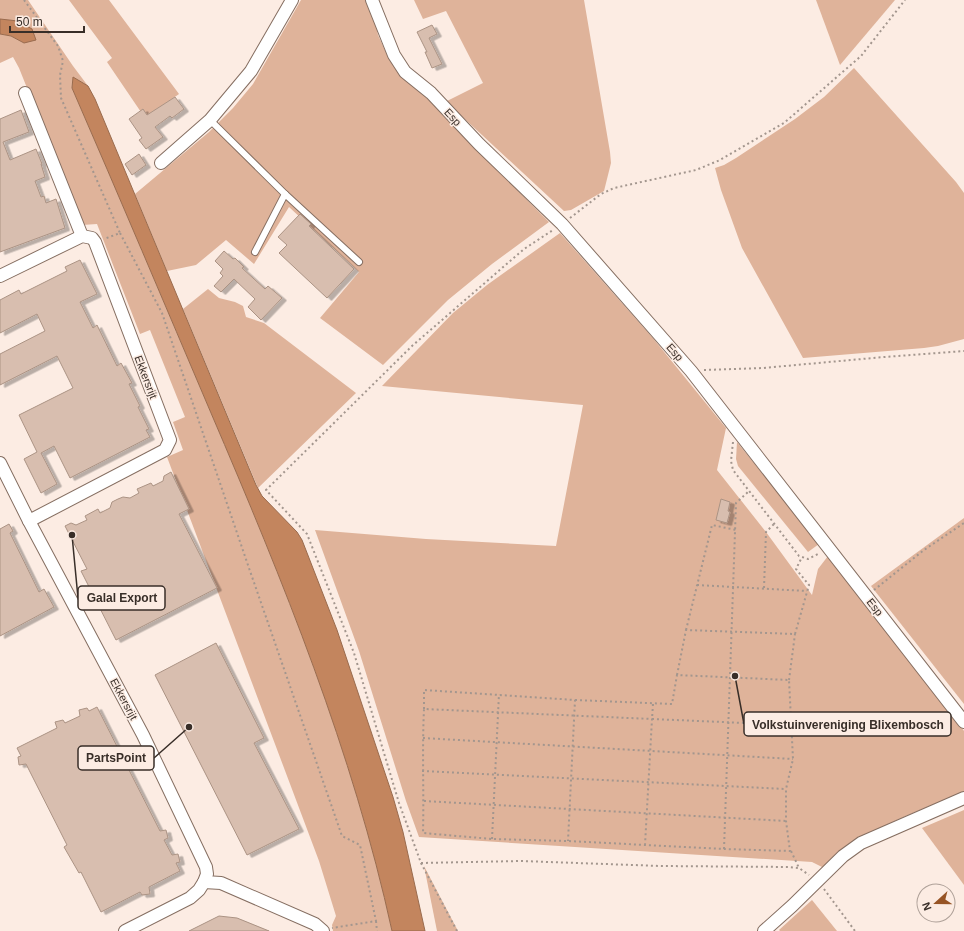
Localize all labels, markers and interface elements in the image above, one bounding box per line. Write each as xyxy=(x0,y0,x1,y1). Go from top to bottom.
scale bar xyxy=(10,8,84,34)
text: 50 m xyxy=(16,15,43,29)
street label: Esp xyxy=(442,106,464,128)
street label: Esp xyxy=(664,341,686,363)
street label: Ekkersrijt xyxy=(132,354,160,400)
callout: Galal Export xyxy=(78,586,165,610)
text: Galal Export xyxy=(87,591,157,605)
street label: Esp xyxy=(864,596,886,618)
street label: Ekkersrijt xyxy=(108,676,140,722)
callout: Volkstuinvereniging Blixembosch xyxy=(744,712,951,736)
text: Volkstuinvereniging Blixembosch xyxy=(752,718,944,732)
callout: PartsPoint xyxy=(78,746,154,770)
text: PartsPoint xyxy=(86,751,146,765)
north arrow xyxy=(916,883,956,923)
text: N xyxy=(920,901,934,912)

